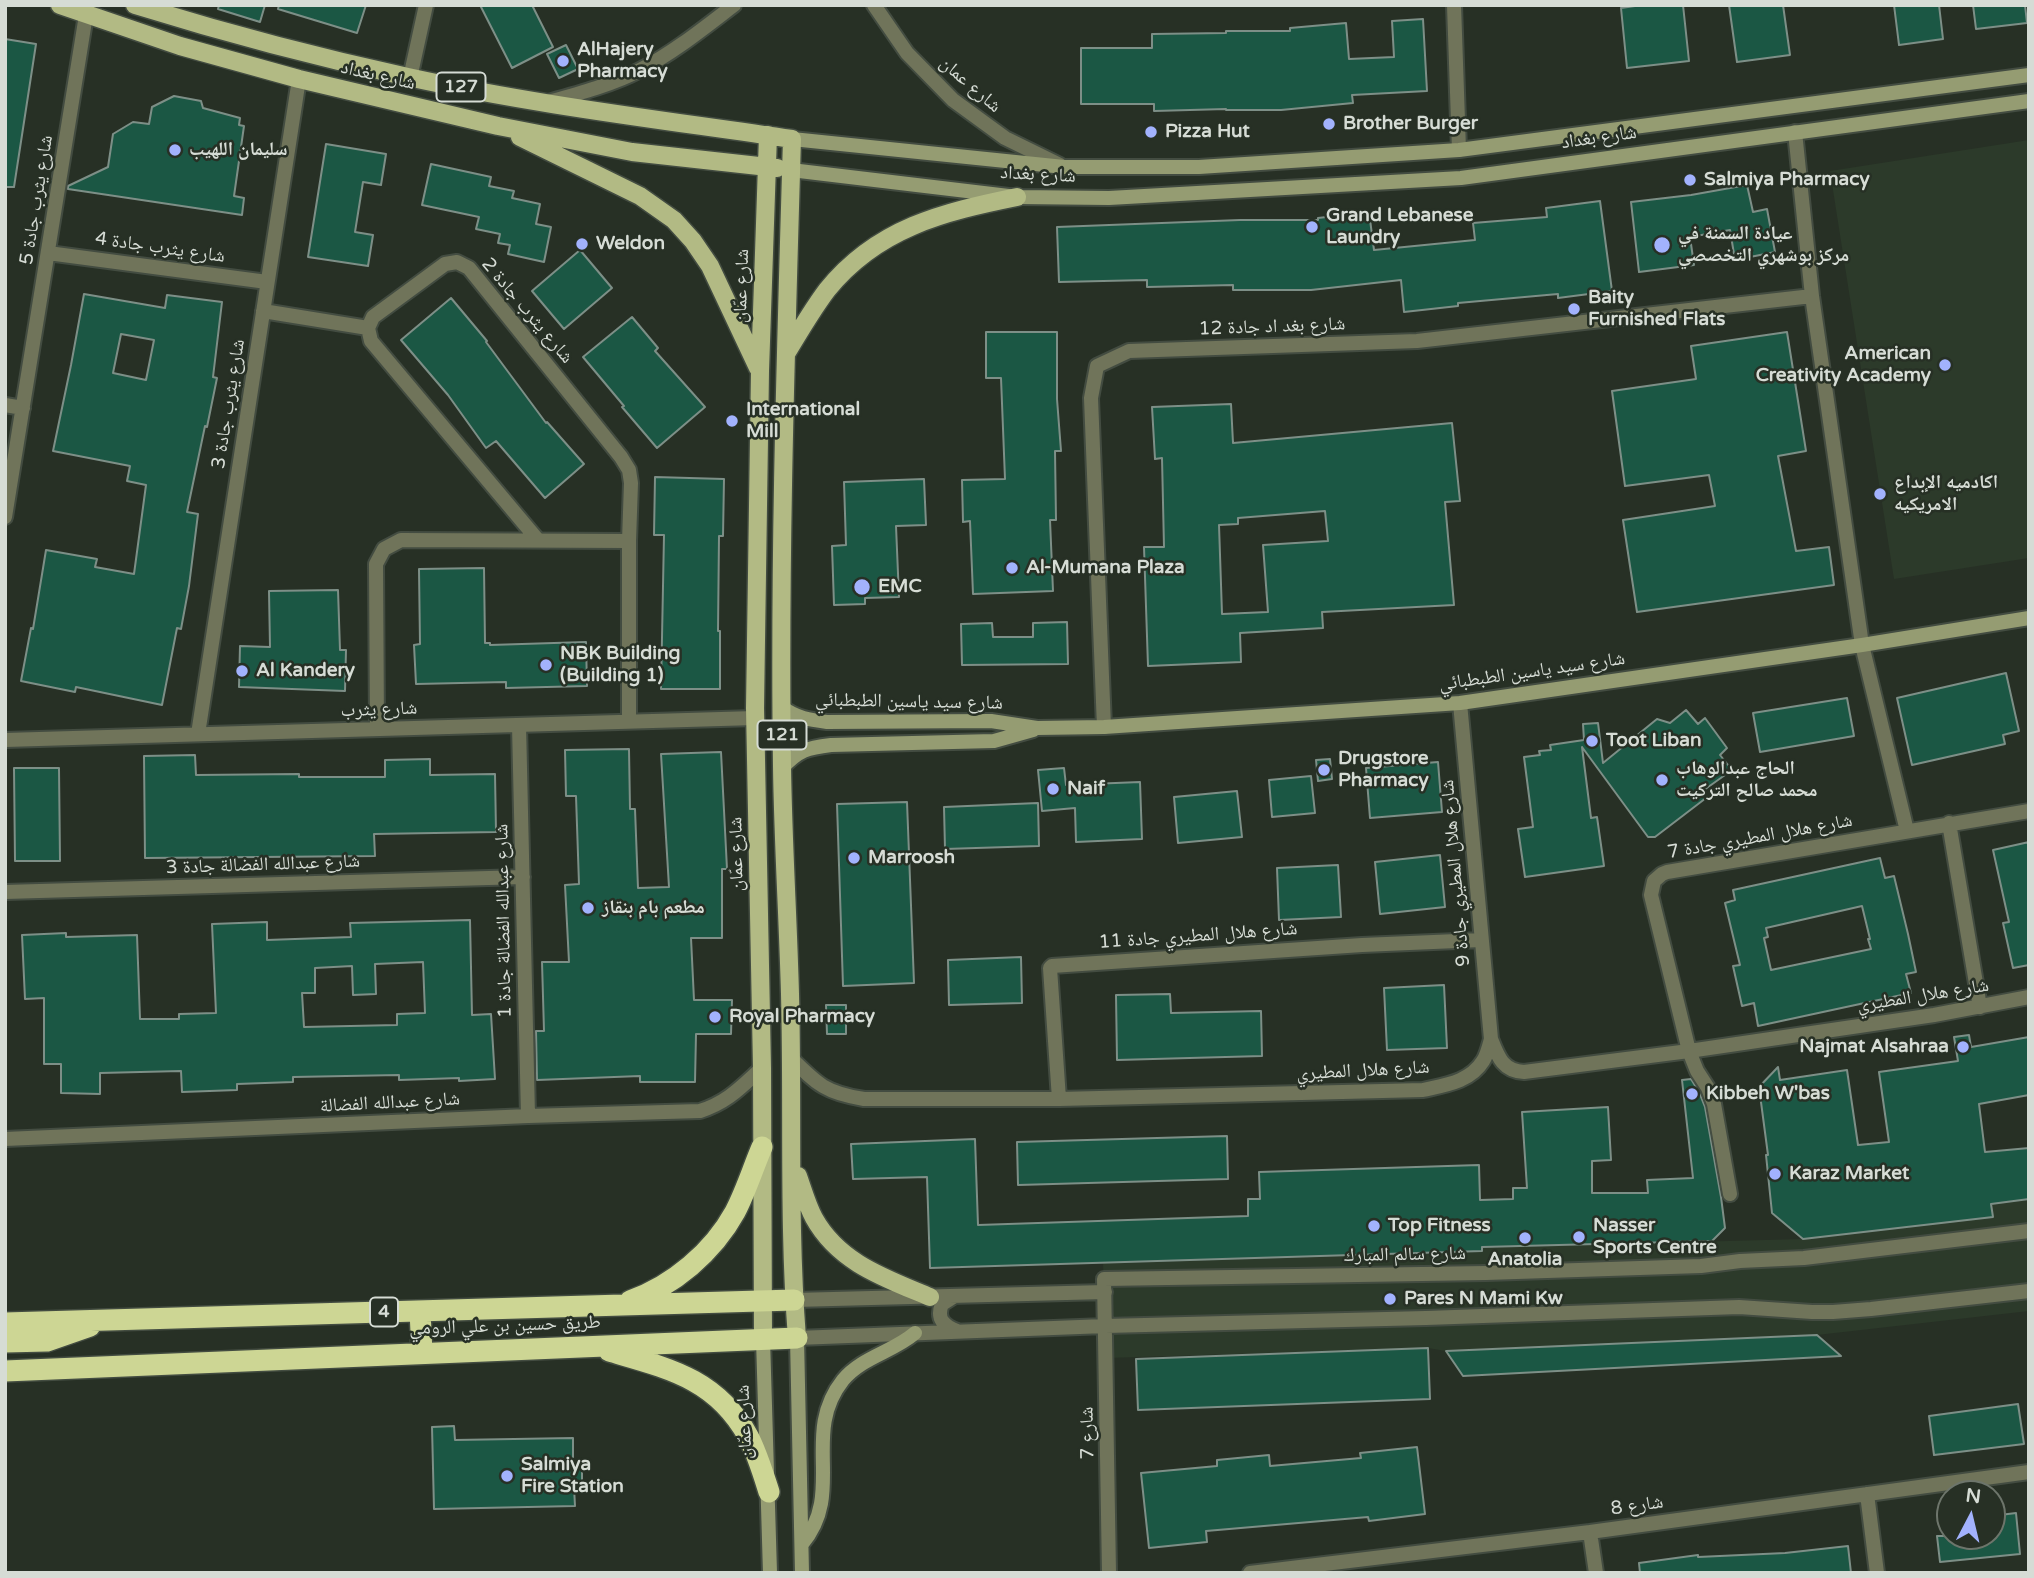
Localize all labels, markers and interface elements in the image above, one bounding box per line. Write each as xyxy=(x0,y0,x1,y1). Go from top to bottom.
place label: AlHajery Pharmacy xyxy=(577,39,668,83)
street label: شارع عمان xyxy=(934,52,1006,118)
marker: AlHajery Pharmacy xyxy=(555,53,571,69)
street label: شارع بغداد xyxy=(339,56,417,96)
road number: 127 xyxy=(436,72,486,102)
place label: Brother Burger xyxy=(1343,113,1478,135)
marker: Brother Burger xyxy=(1321,116,1337,132)
place label: Pizza Hut xyxy=(1165,121,1250,143)
street label: شارع بغداد xyxy=(1560,121,1638,155)
marker: Pizza Hut xyxy=(1143,124,1159,140)
street label: شارع يثرب جادة 5 xyxy=(15,133,59,267)
place label: سليمان اللهيب xyxy=(189,139,288,161)
marker: سليمان اللهيب xyxy=(167,142,183,158)
street label: شارع بغداد xyxy=(1000,162,1076,188)
place label: Salmiya Pharmacy xyxy=(1704,169,1870,191)
marker: Salmiya Pharmacy xyxy=(1682,172,1698,188)
place label: Grand Lebanese Laundry xyxy=(1326,205,1473,249)
marker: Grand Lebanese Laundry xyxy=(1304,219,1320,235)
place label: عيادة السمنة في مركز بوشهري التخصصي xyxy=(1678,223,1849,267)
street label: شارع يثرب جادة 4 xyxy=(94,228,226,268)
place label: Weldon xyxy=(596,233,665,255)
marker: عيادة السمنة في مركز بوشهري التخصصي xyxy=(1652,235,1672,255)
marker: Weldon xyxy=(574,236,590,252)
street label: شارع عمّان xyxy=(729,248,755,324)
street label: شارع يثرب جادة 2 xyxy=(476,253,578,369)
place label: Baity Furnished Flats xyxy=(1588,287,1725,331)
marker: Baity Furnished Flats xyxy=(1566,301,1582,317)
street label: شارع بغد اد جادة 12 xyxy=(1198,313,1346,341)
street label: شارع يثرب جادة 3 xyxy=(207,337,251,471)
place label: American Creativity Academy xyxy=(1756,343,1931,387)
marker: American Creativity Academy xyxy=(1937,357,1953,373)
place label: International Mill xyxy=(746,399,860,443)
marker: International Mill xyxy=(724,413,740,429)
place label: اكادميه الإبداع الامريكيه xyxy=(1894,472,1998,516)
marker: اكادميه الإبداع الامريكيه xyxy=(1872,486,1888,502)
place label: Al-Mumana Plaza xyxy=(1026,557,1185,579)
marker: Al-Mumana Plaza xyxy=(1004,560,1020,576)
place label: EMC xyxy=(878,576,922,598)
marker: EMC xyxy=(852,577,872,597)
place label: NBK Building (Building 1) xyxy=(560,643,680,687)
street label: شارع سيد ياسين الطبطبائي xyxy=(1437,648,1627,696)
marker: NBK Building (Building 1) xyxy=(538,657,554,673)
place label: Al Kandery xyxy=(256,660,355,682)
marker: Al Kandery xyxy=(234,663,250,679)
street label: شارع سيد ياسين الطبطبائي xyxy=(815,689,1003,715)
street label: شارع يثرب xyxy=(340,697,418,723)
road number: 121 xyxy=(758,720,806,750)
place label: Toot Liban xyxy=(1606,730,1701,752)
marker: Toot Liban xyxy=(1584,733,1600,749)
place label: Drugstore Pharmacy xyxy=(1338,748,1429,792)
place label: الحاج عبدالوهاب محمد صالح التركيت xyxy=(1676,758,1818,802)
marker: Drugstore Pharmacy xyxy=(1316,762,1332,778)
marker: الحاج عبدالوهاب محمد صالح التركيت xyxy=(1654,772,1670,788)
place label: Naif xyxy=(1067,778,1105,800)
street label: شارع هلال المطيري جادة 9 xyxy=(1436,779,1476,967)
marker: Naif xyxy=(1045,781,1061,797)
street label: شارع هلال المطيري جادة 7 xyxy=(1666,809,1854,865)
street label: شارع عمّان xyxy=(725,817,749,891)
street label: شارع عبدالله الفضالة جادة 1 xyxy=(491,824,517,1018)
place label: Marroosh xyxy=(868,847,955,869)
street label: شارع عبدالله الفضالة جادة 3 xyxy=(165,850,361,880)
marker: Marroosh xyxy=(846,850,862,866)
place label: مطعم بام بنقاز xyxy=(602,897,705,919)
marker: مطعم بام بنقاز xyxy=(580,900,596,916)
street label: شارع هلال المطيري جادة 11 xyxy=(1098,918,1298,954)
street label: شارع هلال المطيري xyxy=(1855,974,1991,1018)
place label: Royal Pharmacy xyxy=(729,1006,875,1028)
marker: Royal Pharmacy xyxy=(707,1009,723,1025)
place label: Najmat Alsahraa xyxy=(1799,1036,1949,1058)
marker: Najmat Alsahraa xyxy=(1955,1039,1971,1055)
street label: شارع هلال المطيري xyxy=(1296,1056,1430,1086)
place label: Kibbeh W'bas xyxy=(1706,1083,1830,1105)
marker: Kibbeh W'bas xyxy=(1684,1086,1700,1102)
street label: شارع عبدالله الفضالة xyxy=(319,1088,461,1118)
place label: Karaz Market xyxy=(1789,1163,1909,1185)
marker: Karaz Market xyxy=(1767,1166,1783,1182)
place label: Top Fitness xyxy=(1388,1215,1491,1237)
place label: Nasser Sports Centre xyxy=(1593,1215,1717,1259)
marker: Top Fitness xyxy=(1366,1218,1382,1234)
marker: Nasser Sports Centre xyxy=(1571,1229,1587,1245)
marker: Anatolia xyxy=(1517,1230,1533,1246)
street label: شارع سالم المبارك xyxy=(1344,1243,1466,1267)
place label: Anatolia xyxy=(1488,1249,1562,1271)
place label: Pares N Mami Kw xyxy=(1404,1288,1563,1310)
marker: Pares N Mami Kw xyxy=(1382,1291,1398,1307)
road number: 4 xyxy=(370,1297,398,1326)
street label: طريق حسين بن علي الرومي xyxy=(409,1311,601,1341)
street label: شارع عمّان xyxy=(732,1384,758,1460)
street label: شارع 7 xyxy=(1076,1406,1100,1460)
place label: Salmiya Fire Station xyxy=(521,1454,624,1498)
marker: Salmiya Fire Station xyxy=(499,1468,515,1484)
north arrow xyxy=(1936,1480,2006,1550)
text: N xyxy=(1964,1484,1982,1508)
street label: شارع 8 xyxy=(1609,1491,1665,1521)

